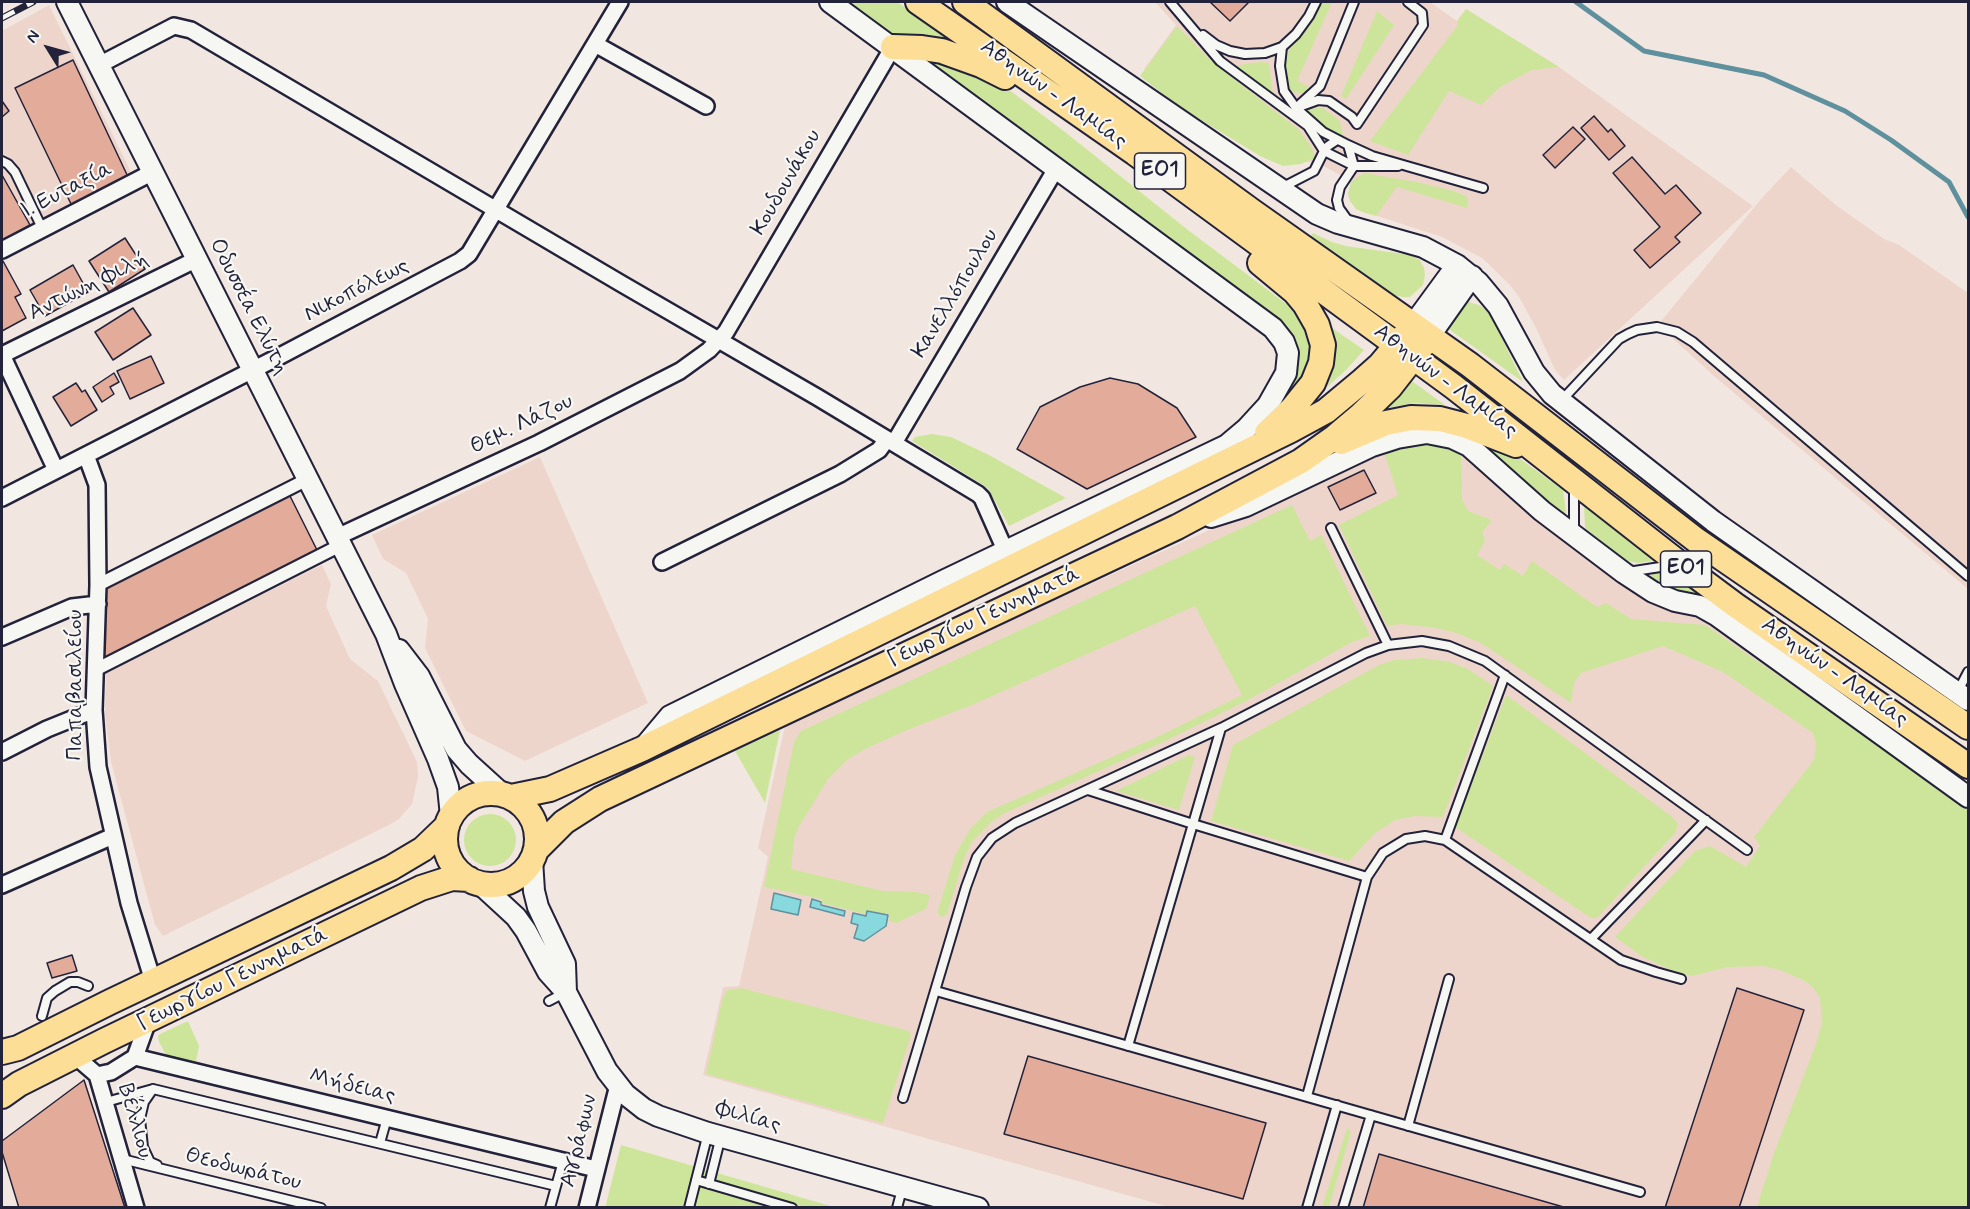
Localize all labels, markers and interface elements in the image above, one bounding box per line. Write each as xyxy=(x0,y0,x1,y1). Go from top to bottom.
north arrow xyxy=(18,18,78,78)
text: N xyxy=(22,26,45,47)
street label: Αθηνών - Λαμίας xyxy=(974,35,1132,155)
street label: Κουδουνάκου xyxy=(746,125,828,241)
road number: ΕΟ1 xyxy=(1134,153,1186,189)
street label: Ι. Ευταξία xyxy=(17,157,117,225)
street label: Κανελλόπουλου xyxy=(907,224,1005,364)
street label: Οδυσσέα Ελύτη xyxy=(202,234,294,380)
street label: Αντώνη Φιλή xyxy=(25,247,153,327)
street label: Νικοπόλεως xyxy=(300,253,414,329)
street label: Αθηνών - Λαμίας xyxy=(1368,319,1522,445)
street label: Θεμ. Λάζου xyxy=(466,389,578,461)
road number: ΕΟ1 xyxy=(1660,551,1712,587)
street label: Γεωργίου Γεννηματά xyxy=(884,562,1084,674)
street label: Παπαβασιλείου xyxy=(63,610,89,760)
street label: Αθηνών - Λαμίας xyxy=(1755,613,1913,733)
street label: Γεωργίου Γεννηματά xyxy=(133,922,333,1038)
street label: Μήδειας xyxy=(306,1064,398,1110)
street label: Βέλλιου xyxy=(111,1081,157,1161)
street label: Αγράφων xyxy=(556,1092,604,1190)
street label: Φιλίας xyxy=(712,1096,784,1140)
street label: Θεοδωράτου xyxy=(182,1143,304,1197)

